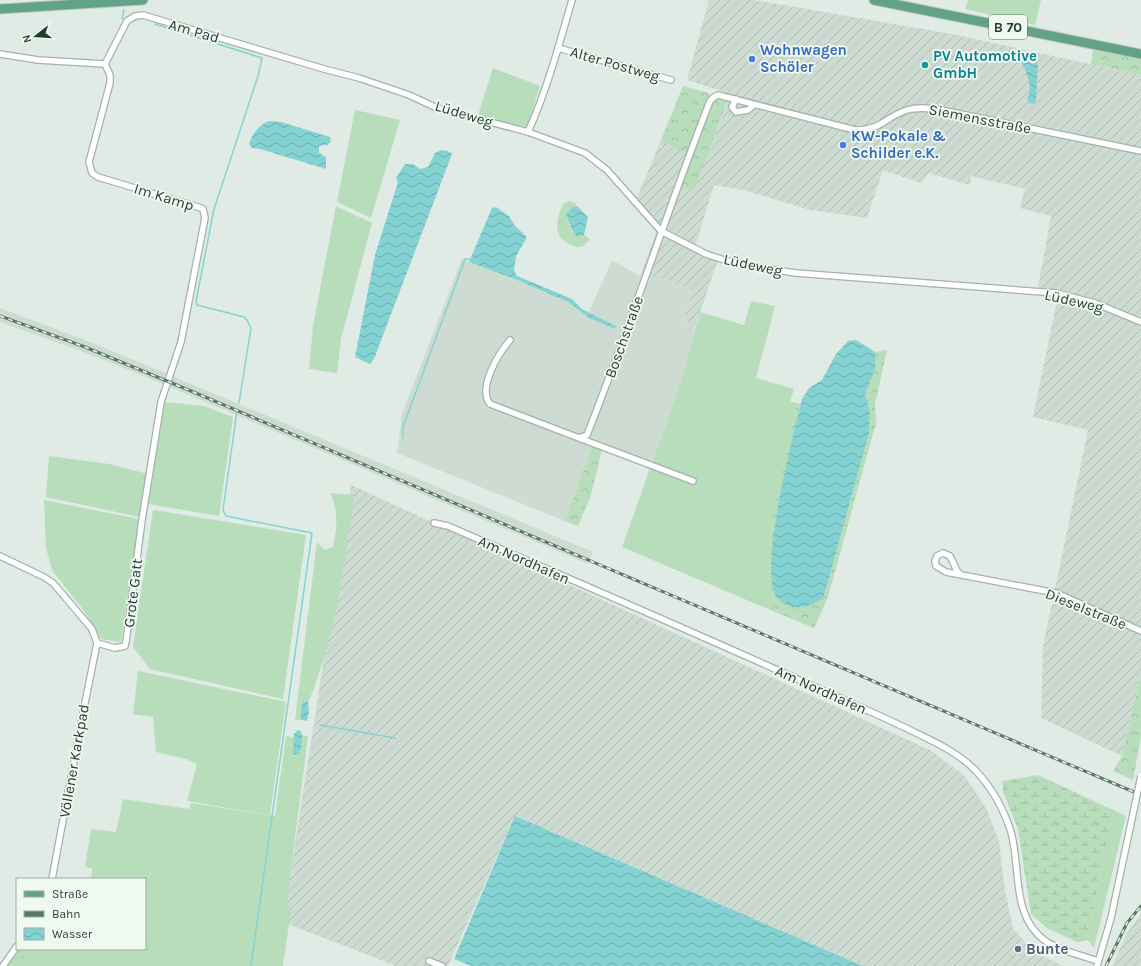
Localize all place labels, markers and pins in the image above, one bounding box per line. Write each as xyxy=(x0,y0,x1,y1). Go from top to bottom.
place label: Wohnwagen Schöler xyxy=(760,41,847,76)
place label: PV Automotive GmbH xyxy=(933,47,1037,82)
marker: Wohnwagen Schöler xyxy=(747,54,757,64)
marker: PV Automotive GmbH xyxy=(920,60,930,70)
place label: KW-Pokale & Schilder e.K. xyxy=(851,127,946,162)
marker: KW-Pokale & Schilder e.K. xyxy=(838,140,848,150)
place label: Bunte xyxy=(1026,940,1068,958)
marker: Bunte xyxy=(1013,944,1023,954)

